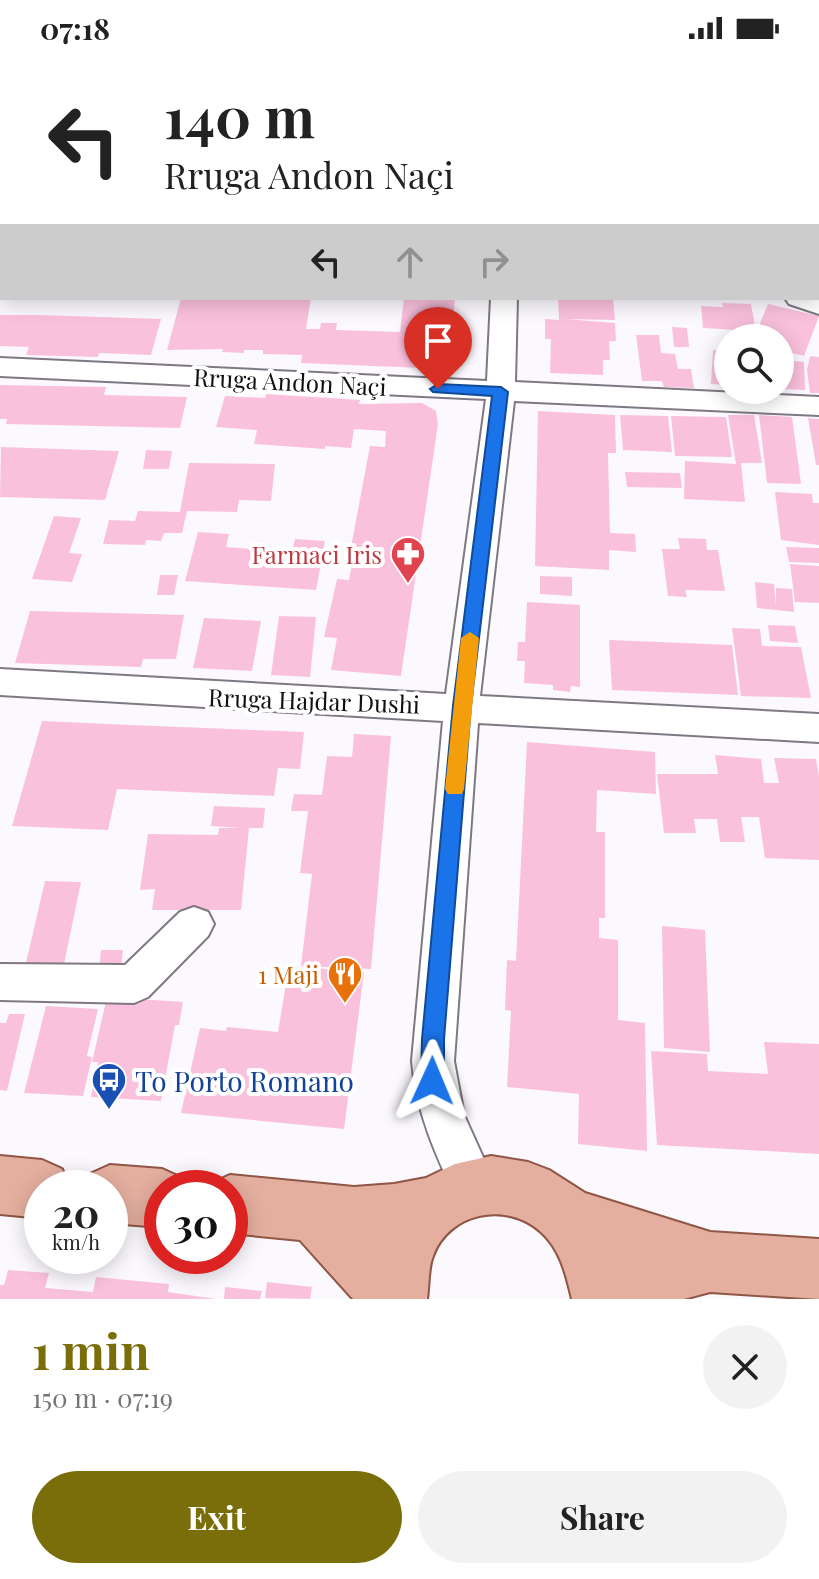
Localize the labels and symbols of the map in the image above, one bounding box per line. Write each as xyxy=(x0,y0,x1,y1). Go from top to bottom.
pin xyxy=(404,307,472,389)
street label: Rruga Andon Naçi xyxy=(193,360,387,402)
pharmacy icon: Farmaci Iris xyxy=(389,535,427,585)
place label: Farmaci Iris xyxy=(252,538,382,570)
street label: Rruga Hajdar Dushi xyxy=(208,680,420,720)
restaurant icon: 1 Maji xyxy=(326,955,364,1005)
place label: 1 Maji xyxy=(258,958,319,990)
position arrow xyxy=(390,1039,474,1123)
bus stop icon: To Porto Romano xyxy=(90,1061,128,1111)
place label: To Porto Romano xyxy=(135,1062,354,1099)
speed limit sign: 30 xyxy=(144,1170,248,1274)

